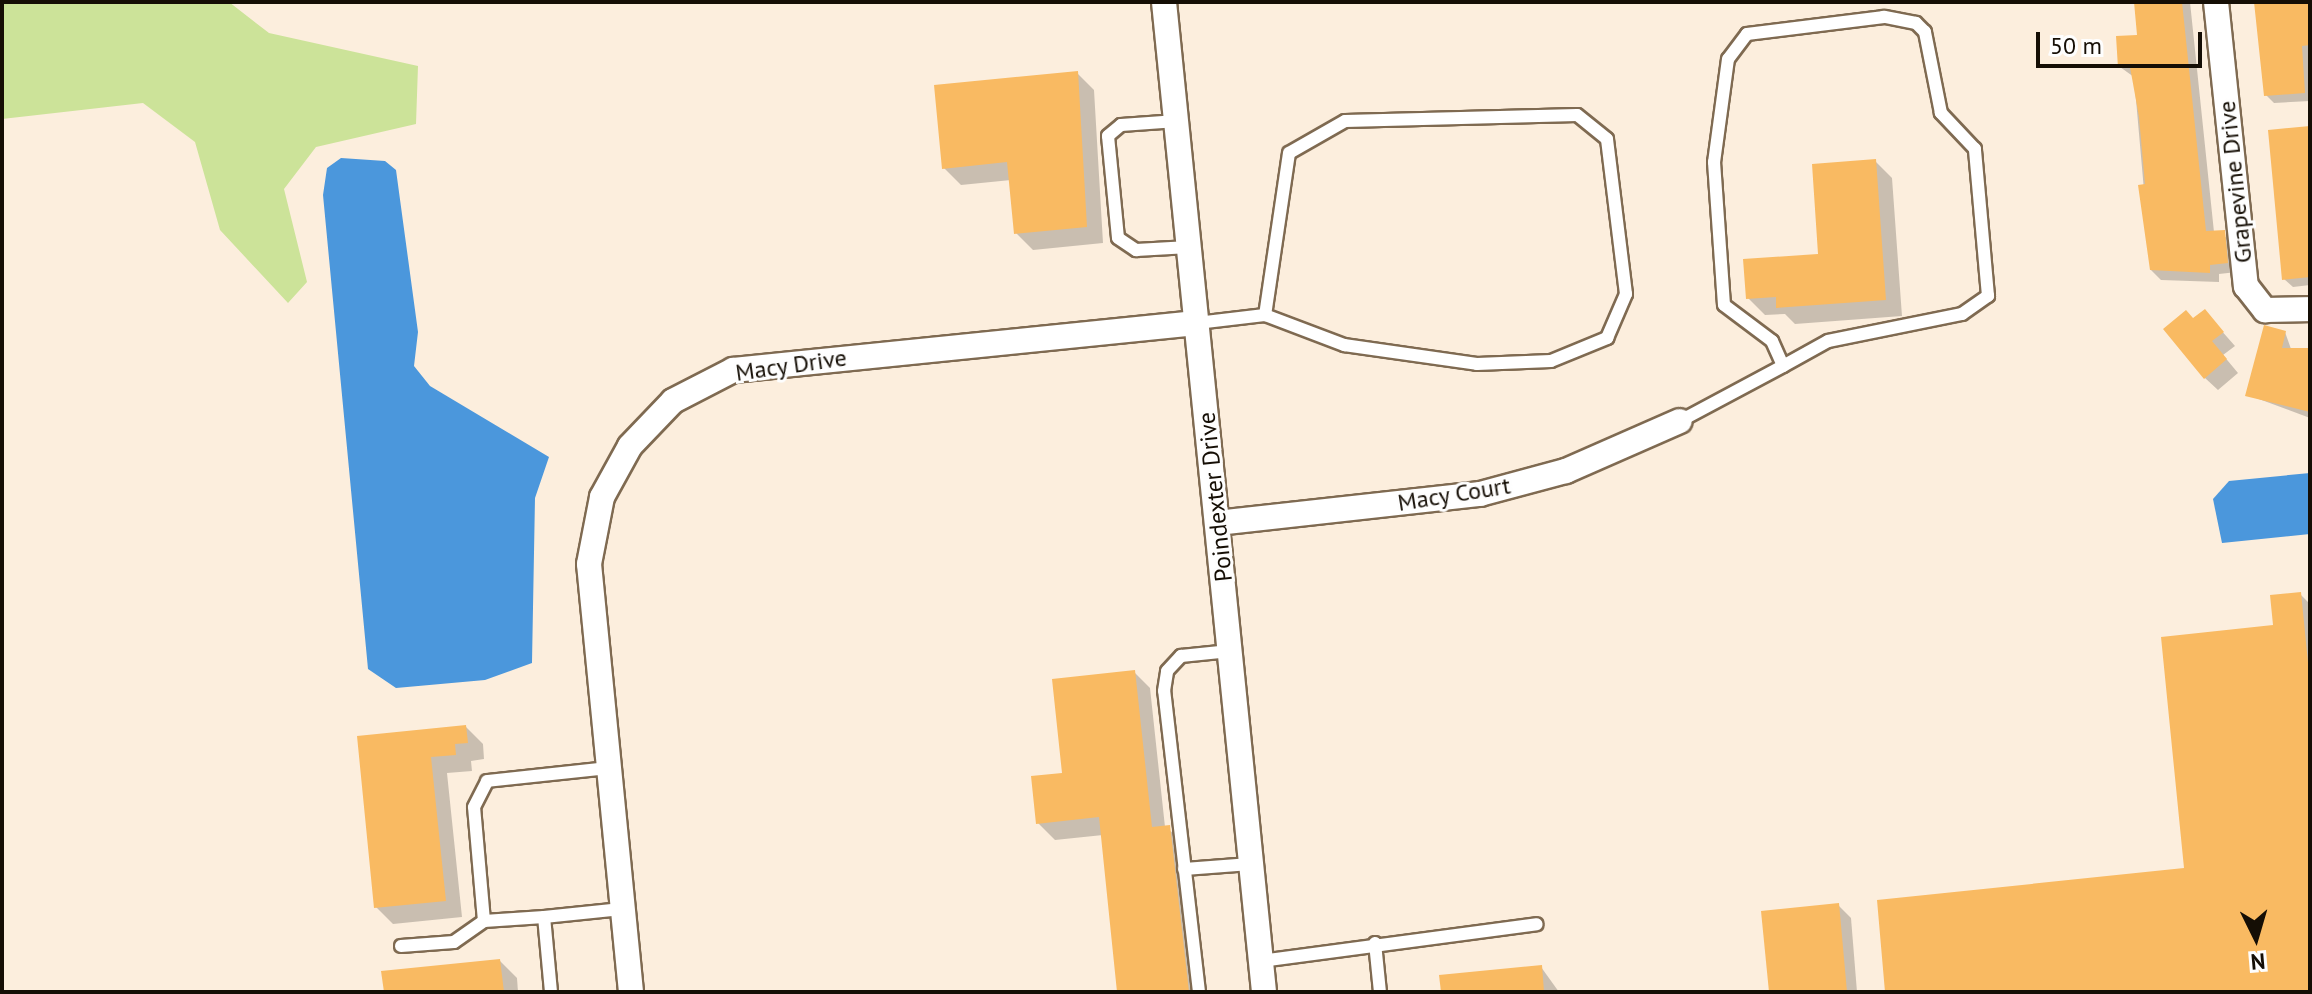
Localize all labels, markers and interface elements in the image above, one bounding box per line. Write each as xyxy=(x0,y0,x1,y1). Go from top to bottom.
scale bar xyxy=(2040,16,2206,66)
text: 50 m xyxy=(2050,30,2102,61)
street label: Grapevine Drive xyxy=(2212,99,2258,265)
street label: Macy Drive xyxy=(733,343,849,387)
street label: Poindexter Drive xyxy=(1192,411,1238,583)
street label: Macy Court xyxy=(1395,471,1513,517)
north arrow xyxy=(2216,898,2296,978)
text: N xyxy=(2250,947,2267,976)

